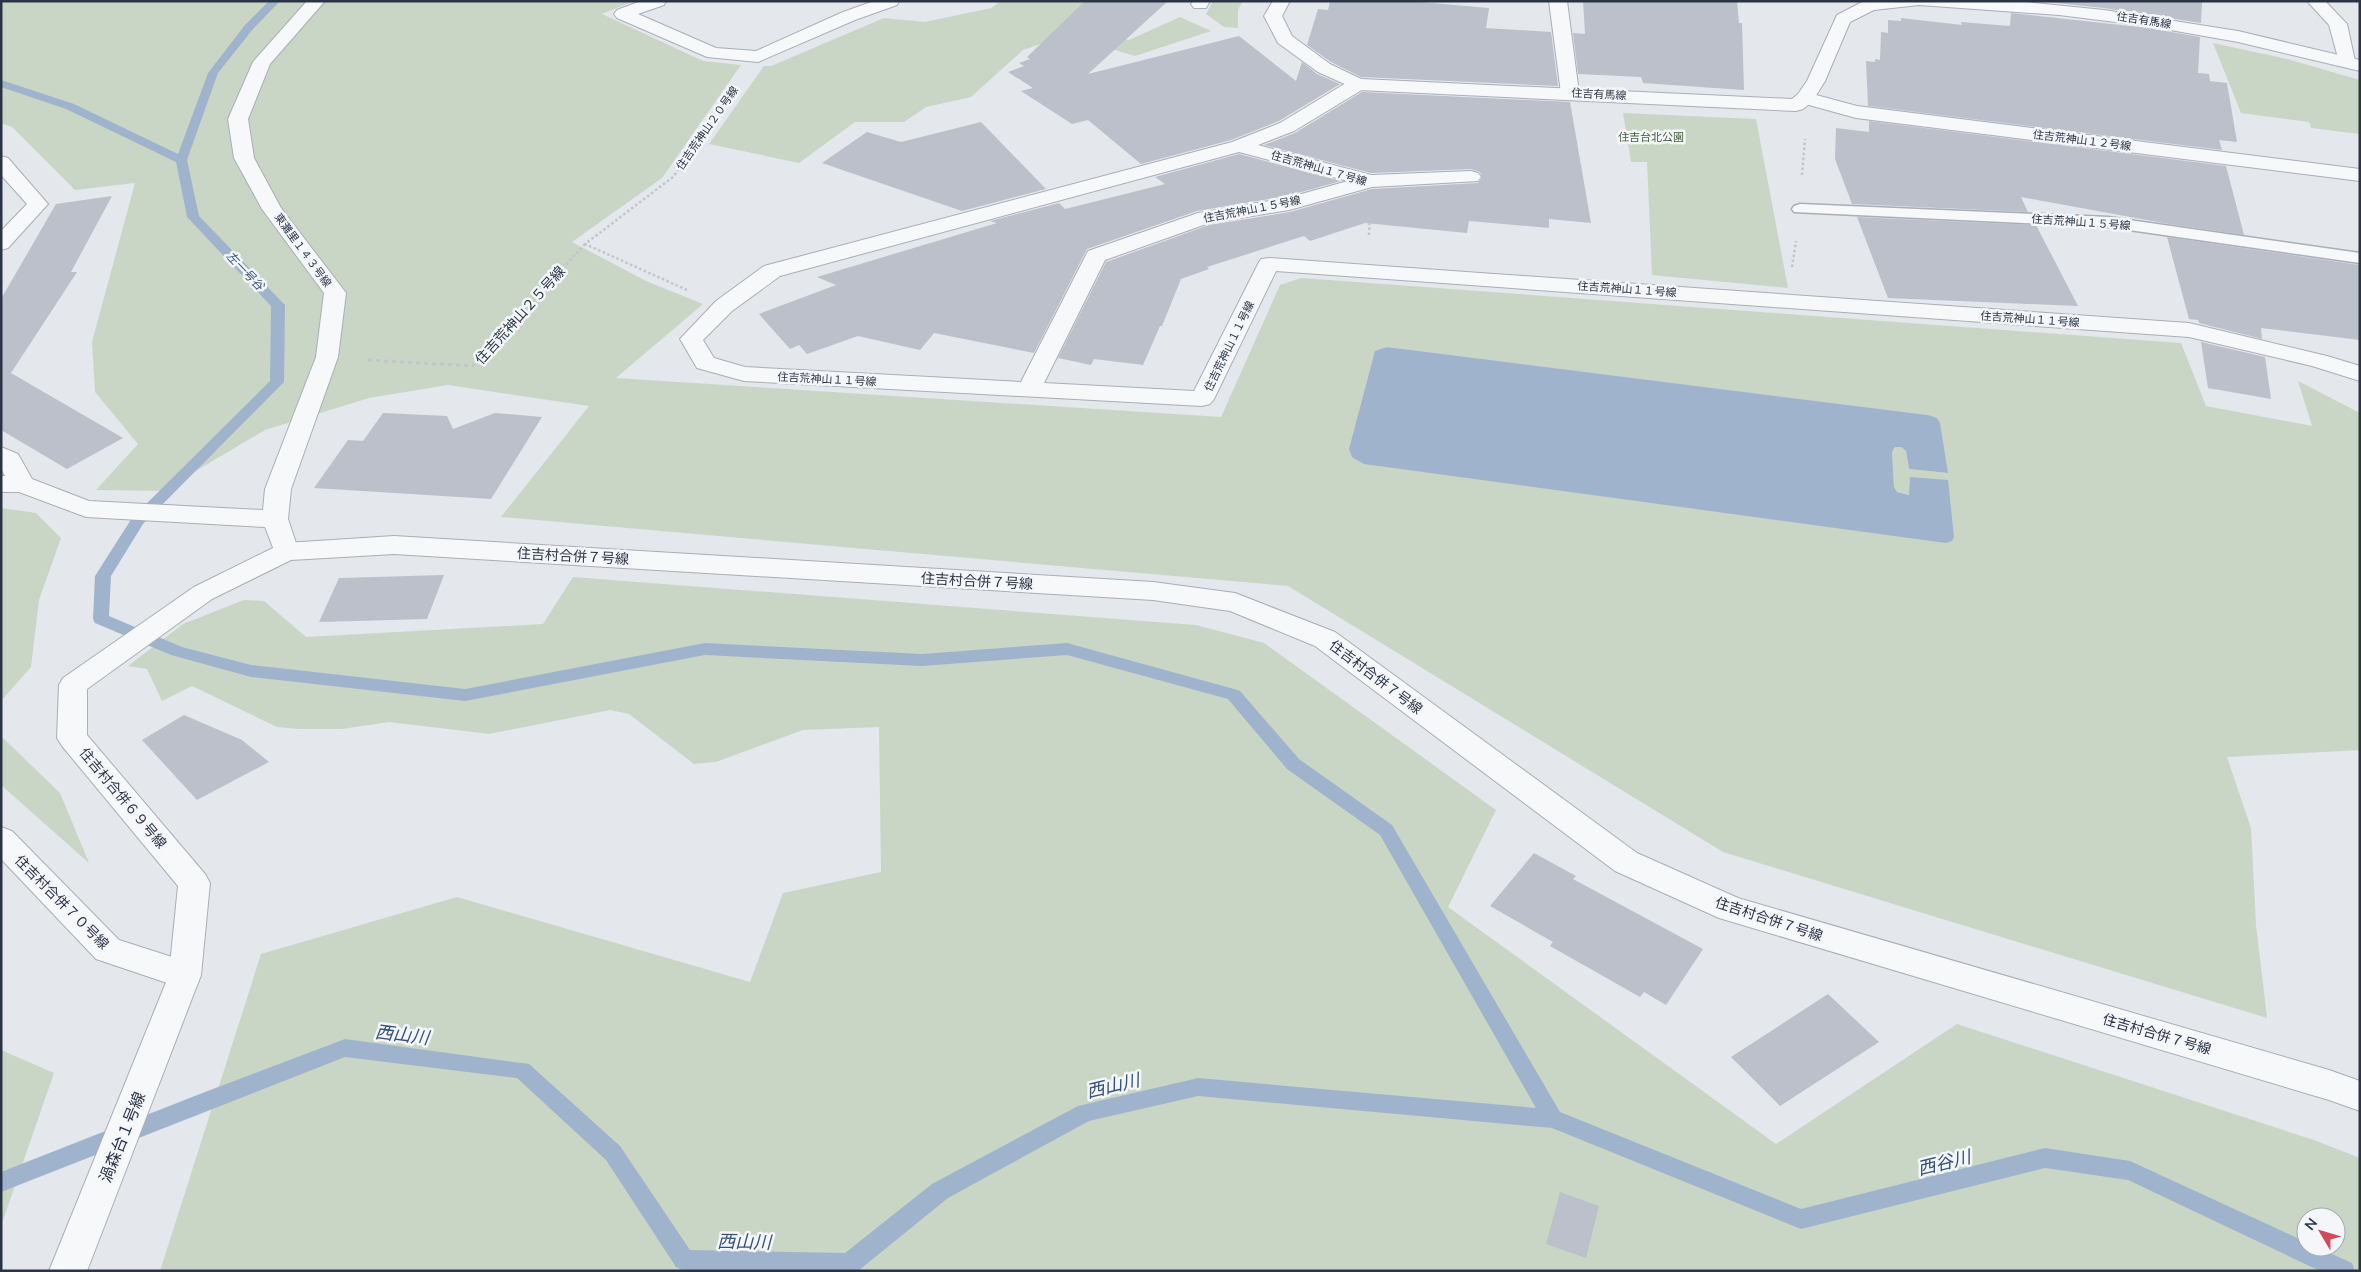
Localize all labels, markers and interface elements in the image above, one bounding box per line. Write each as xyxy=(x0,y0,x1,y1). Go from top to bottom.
street label: 住吉有馬線 xyxy=(2116,9,2172,31)
street label: 住吉荒神山２０号線 xyxy=(673,83,741,173)
street label: 住吉有馬線 xyxy=(1571,86,1627,102)
street label: 住吉荒神山１２号線 xyxy=(2032,127,2132,153)
park label: 住吉台北公園 xyxy=(1618,130,1684,144)
street label: 住吉荒神山１７号線 xyxy=(1269,148,1369,188)
street label: 住吉荒神山１５号線 xyxy=(1202,193,1302,225)
street label: 東灘里１４３号線 xyxy=(271,210,335,290)
street label: 住吉荒神山１５号線 xyxy=(2031,212,2131,232)
water label: 左一号谷 xyxy=(223,248,268,294)
street label: 住吉荒神山２５号線 xyxy=(471,262,569,368)
street label: 住吉荒神山１１号線 xyxy=(1577,279,1677,299)
street label: 住吉荒神山１１号線 xyxy=(1201,298,1257,394)
street label: 住吉荒神山１１号線 xyxy=(1980,309,2080,329)
street label: 住吉荒神山１１号線 xyxy=(777,369,877,389)
street label: 住吉村合併７号線 xyxy=(517,544,629,568)
street label: 住吉村合併７号線 xyxy=(921,569,1033,593)
street label: 住吉村合併７号線 xyxy=(1326,636,1426,718)
street label: 住吉村合併６９号線 xyxy=(76,744,170,852)
street label: 住吉村合併７０号線 xyxy=(11,851,113,953)
street label: 住吉村合併７号線 xyxy=(1713,893,1825,945)
street label: 住吉村合併７号線 xyxy=(2101,1010,2213,1058)
water label: 西山川 xyxy=(374,1020,432,1049)
water label: 西山川 xyxy=(1084,1068,1144,1103)
street label: 渦森台１号線 xyxy=(95,1089,149,1185)
water label: 西谷川 xyxy=(1915,1144,1975,1180)
north arrow xyxy=(2296,1207,2346,1257)
text: N xyxy=(2300,1214,2321,1234)
water label: 西山川 xyxy=(717,1230,773,1254)

